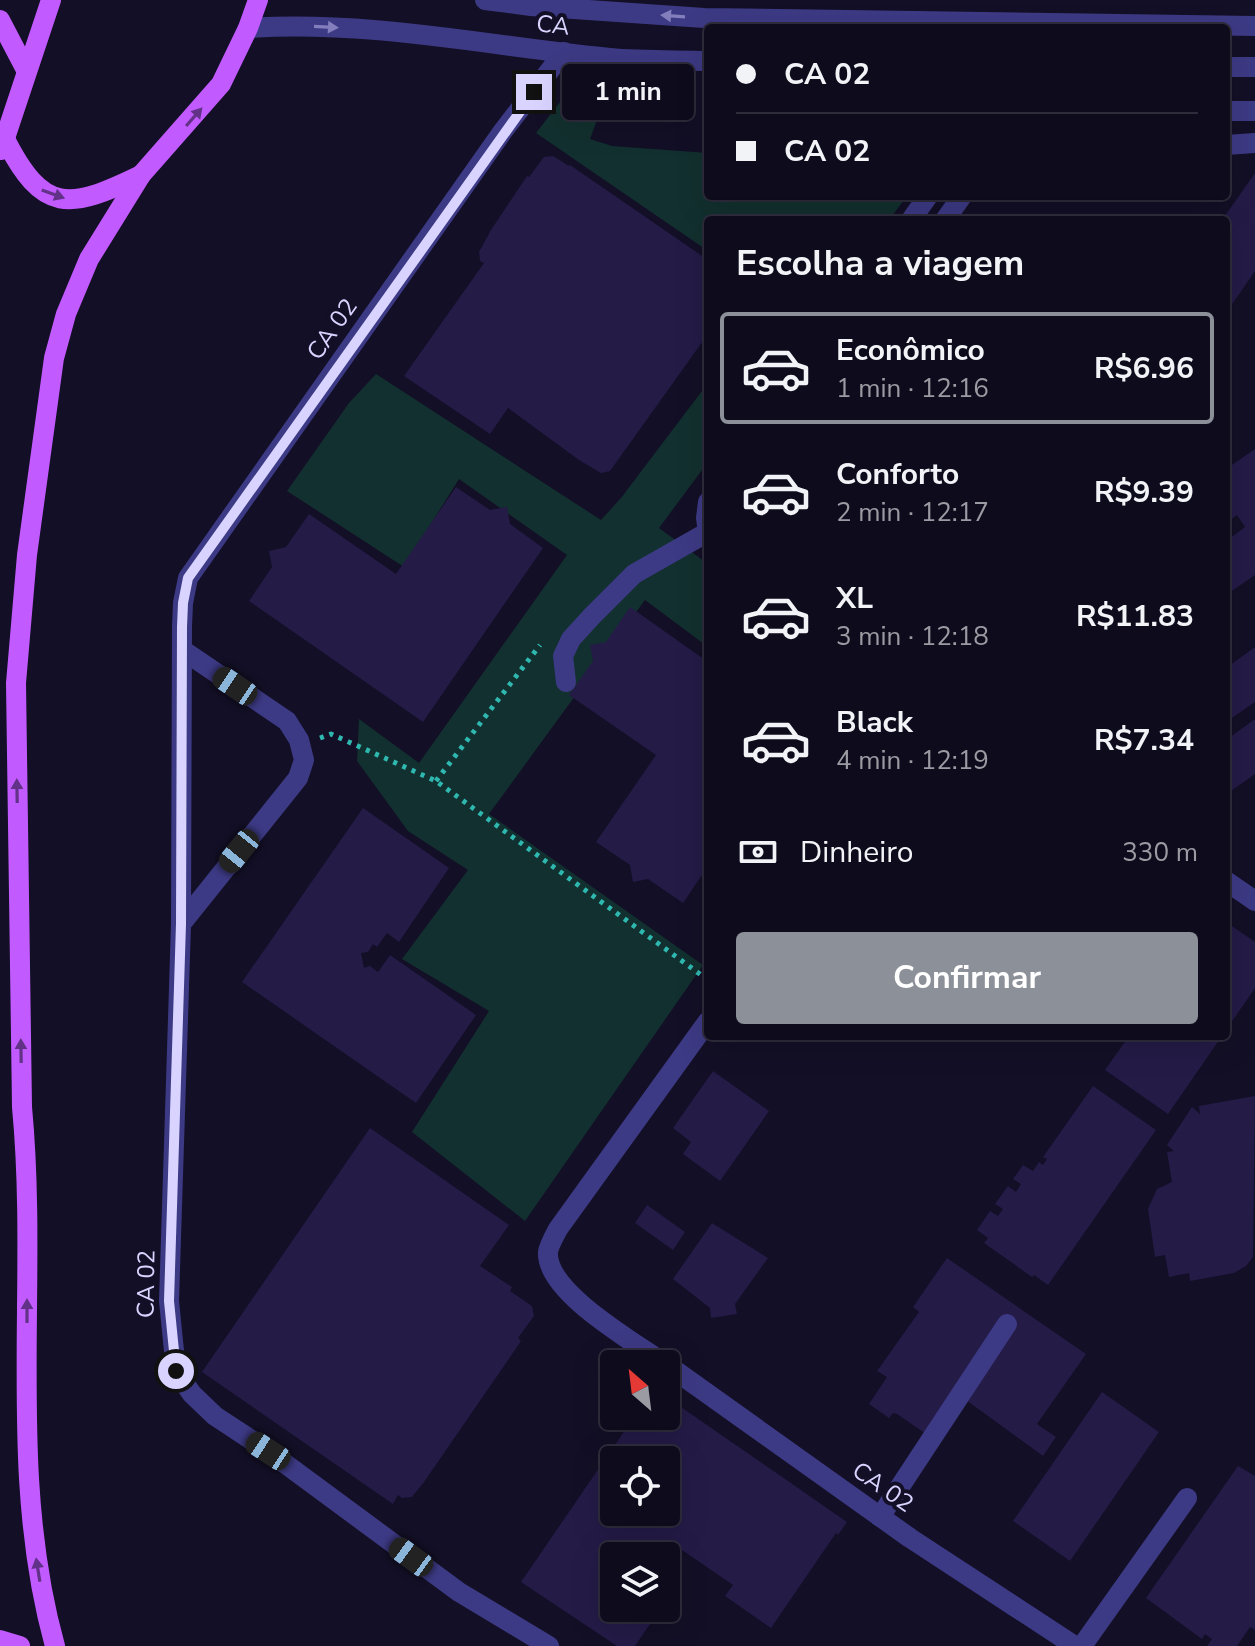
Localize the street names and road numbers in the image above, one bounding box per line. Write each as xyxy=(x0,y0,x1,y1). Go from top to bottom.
street label: CA xyxy=(535,7,572,43)
street label: CA 02 xyxy=(299,292,365,366)
street label: CA 02 xyxy=(129,1250,163,1318)
street label: CA 02 xyxy=(846,1454,920,1520)

